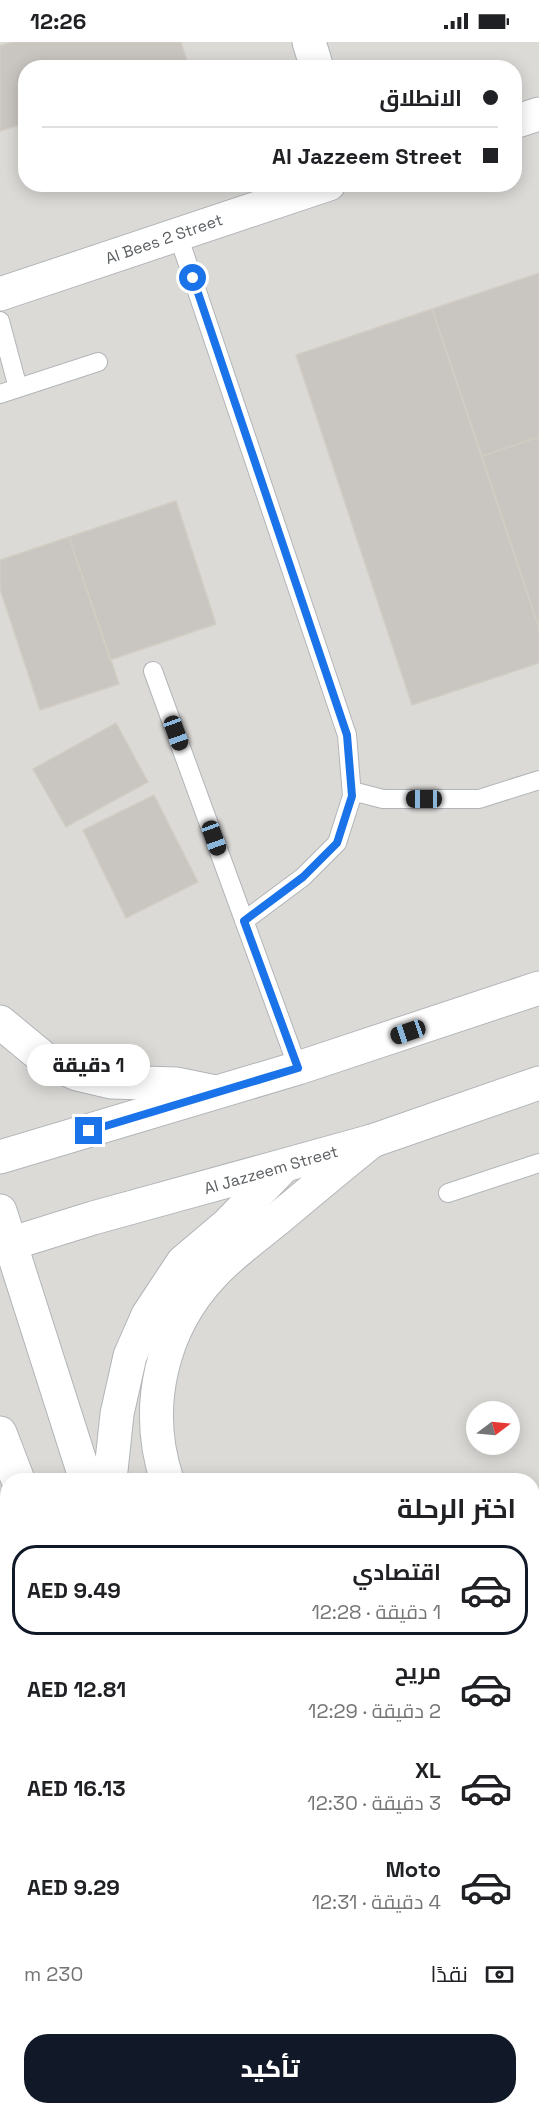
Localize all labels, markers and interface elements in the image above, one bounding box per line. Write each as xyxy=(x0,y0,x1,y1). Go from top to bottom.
text: 12:26 xyxy=(30,7,86,35)
text: الانطلاق xyxy=(379,84,462,112)
text: Al Jazzeem Street xyxy=(272,142,462,170)
street label: Al Bees 2 Street xyxy=(103,209,225,269)
route start xyxy=(179,264,206,291)
car xyxy=(161,713,191,753)
car xyxy=(406,790,442,808)
car xyxy=(199,818,229,858)
car xyxy=(388,1018,428,1046)
callout: 1 دقيقة xyxy=(28,1044,150,1086)
text: 1 دقيقة xyxy=(52,1052,125,1078)
route end xyxy=(75,1117,102,1144)
street label: Al Jazzeem Street xyxy=(202,1141,340,1199)
north arrow xyxy=(466,1401,520,1455)
map controls xyxy=(466,1401,520,1455)
text: اختر الرحلة xyxy=(397,1491,516,1526)
text: اقتصادي xyxy=(352,1558,441,1586)
icon: car xyxy=(459,1563,513,1617)
text: AED 9.49 xyxy=(27,1576,121,1604)
text: 1 دقيقة · 12:28 xyxy=(311,1599,441,1625)
text: مريح xyxy=(395,1657,441,1685)
icon: car xyxy=(459,1662,513,1716)
text: AED 12.81 xyxy=(27,1675,126,1703)
text: 2 دقيقة · 12:29 xyxy=(308,1698,441,1724)
text: XL xyxy=(415,1756,441,1784)
icon: car xyxy=(459,1761,513,1815)
text: AED 16.13 xyxy=(27,1774,126,1802)
text: 3 دقيقة · 12:30 xyxy=(307,1790,441,1816)
text: Moto xyxy=(385,1855,441,1883)
icon: car xyxy=(459,1860,513,1914)
text: AED 9.29 xyxy=(27,1873,120,1901)
text: 4 دقيقة · 12:31 xyxy=(312,1889,441,1915)
icon: cash xyxy=(483,1958,516,1991)
text: نقدًا xyxy=(430,1960,468,1988)
text: 230 m xyxy=(24,1961,83,1987)
button: تأكيد xyxy=(24,2034,516,2103)

